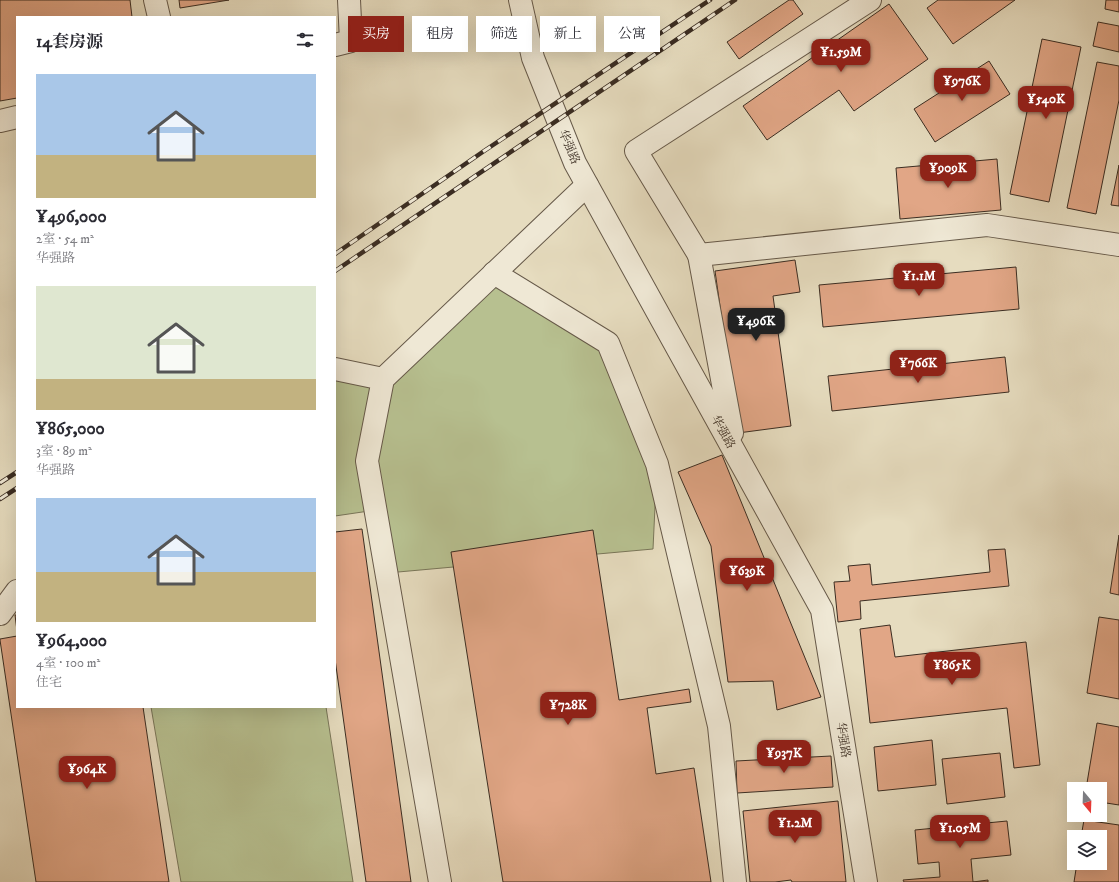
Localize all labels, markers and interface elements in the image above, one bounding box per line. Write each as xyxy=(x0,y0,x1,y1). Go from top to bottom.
chip: 买房 xyxy=(348,16,404,52)
chip: 租房 xyxy=(412,16,468,52)
chip: 筛选 xyxy=(476,16,532,52)
chip: 新上 xyxy=(540,16,596,52)
chip: 公寓 xyxy=(604,16,660,52)
icon: filters xyxy=(294,29,316,51)
text: 14套房源 xyxy=(36,31,103,53)
pin: ¥1.59M xyxy=(808,39,874,73)
text: ¥1.59M xyxy=(820,44,862,60)
pin: ¥976K xyxy=(934,68,990,102)
text: ¥976K xyxy=(943,73,981,89)
pin: ¥540K xyxy=(1018,86,1074,120)
text: ¥540K xyxy=(1027,91,1065,107)
icon: home xyxy=(140,100,212,172)
street label: 华强路 xyxy=(555,127,583,167)
pin: ¥909K xyxy=(920,155,976,189)
text: ¥909K xyxy=(929,160,967,176)
text: ¥496,000 xyxy=(36,206,107,228)
text: 2室 · 54 m² xyxy=(36,231,94,247)
text: 华强路 xyxy=(36,250,75,266)
pin: ¥1.1M xyxy=(891,263,947,297)
text: ¥1.1M xyxy=(902,268,936,284)
pin: ¥496K xyxy=(728,308,784,342)
icon: home xyxy=(140,312,212,384)
text: ¥496K xyxy=(737,313,775,329)
pin: ¥766K xyxy=(890,350,946,384)
text: ¥766K xyxy=(899,355,937,371)
street label: 华强路 xyxy=(708,413,738,451)
text: ¥865,000 xyxy=(36,418,105,440)
text: 3室 · 89 m² xyxy=(36,443,92,459)
text: 华强路 xyxy=(36,462,75,478)
icon: home xyxy=(140,524,212,596)
pin: ¥639K xyxy=(719,558,775,592)
text: ¥639K xyxy=(729,563,765,579)
text: ¥964,000 xyxy=(36,630,107,652)
pin: ¥865K xyxy=(924,652,980,686)
text: 4室 · 100 m² xyxy=(36,655,100,671)
text: ¥865K xyxy=(933,657,971,673)
text: 住宅 xyxy=(36,674,62,690)
pin: ¥728K xyxy=(540,692,596,726)
text: ¥728K xyxy=(549,697,587,713)
street label: 华强路 xyxy=(833,721,853,759)
pin: ¥937K xyxy=(756,740,812,774)
text: ¥937K xyxy=(766,745,802,761)
pin: ¥964K xyxy=(59,756,115,790)
text: ¥964K xyxy=(68,761,106,777)
north arrow xyxy=(1067,782,1107,822)
map controls xyxy=(1067,782,1107,870)
pin: ¥1.2M xyxy=(767,810,823,844)
text: ¥1.2M xyxy=(778,815,812,831)
pin: ¥1.05M xyxy=(927,815,993,849)
text: ¥1.05M xyxy=(939,820,981,836)
button: layers xyxy=(1067,830,1107,870)

